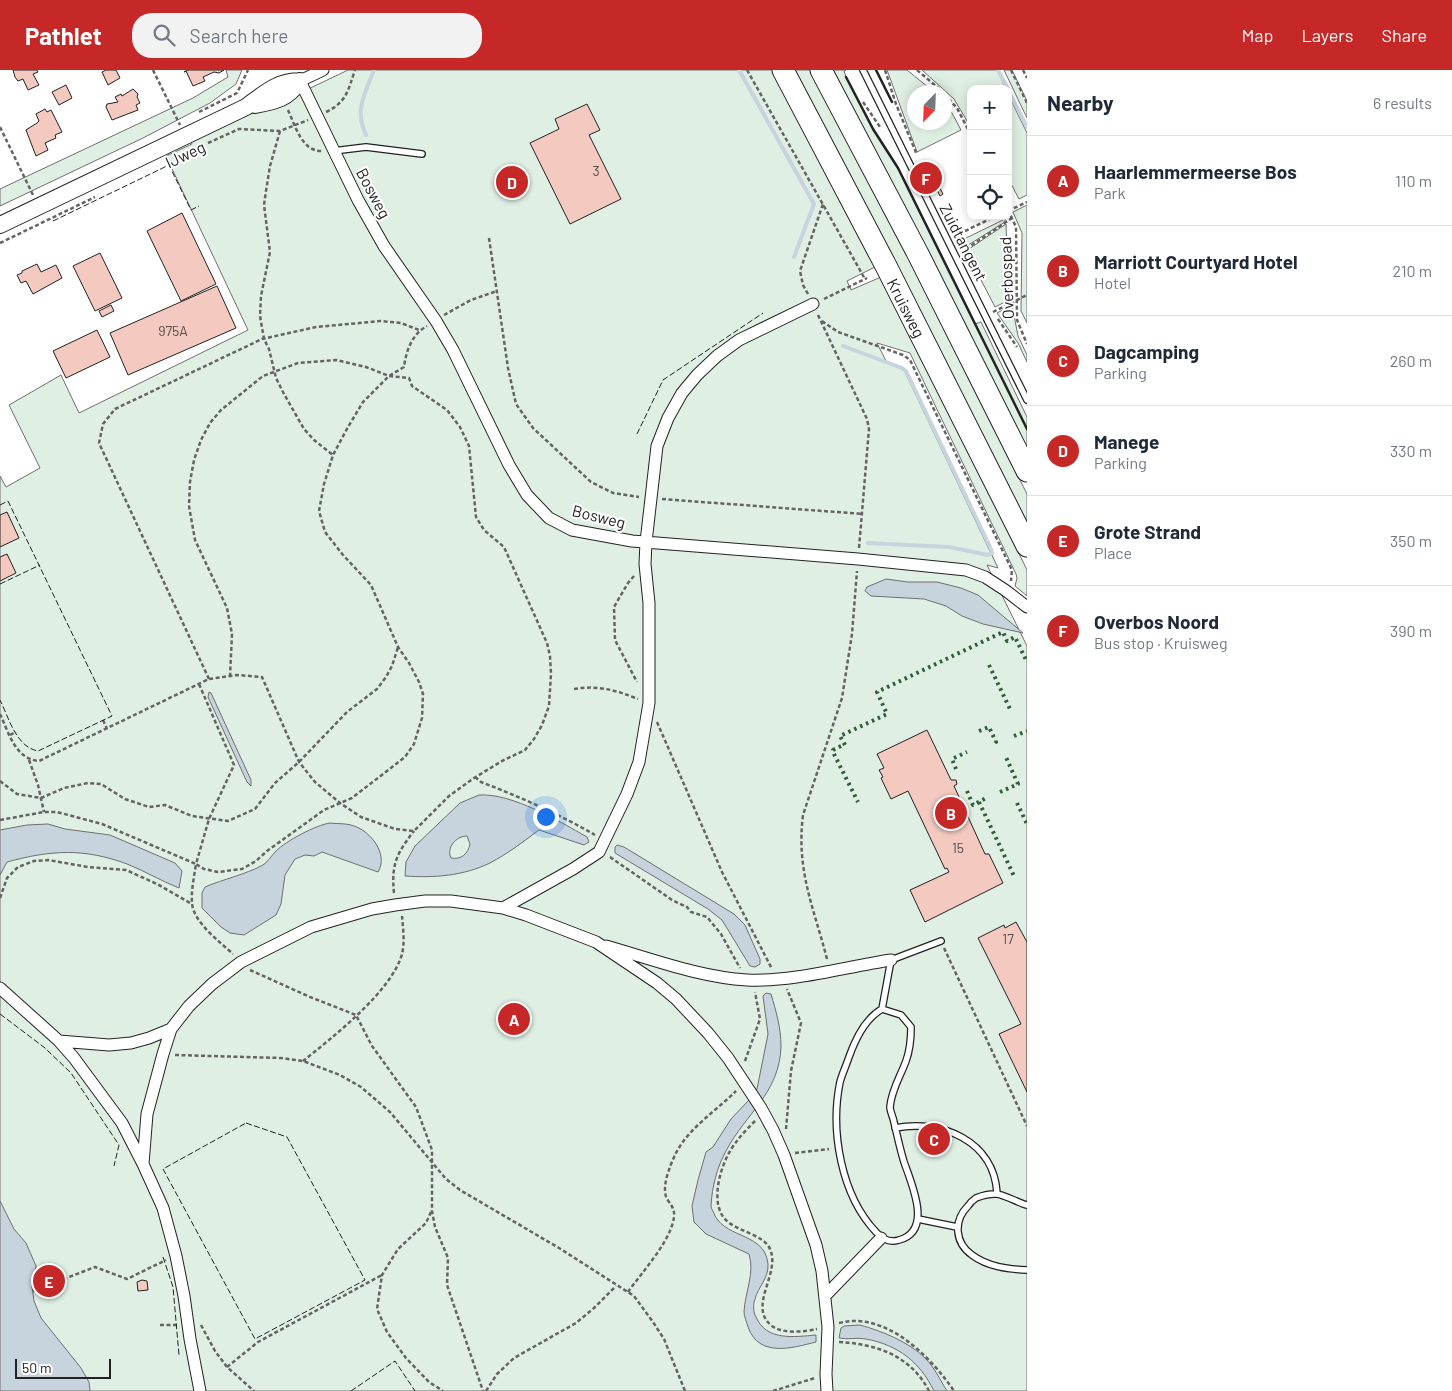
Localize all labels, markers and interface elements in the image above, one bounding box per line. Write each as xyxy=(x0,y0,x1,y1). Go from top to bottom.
search box xyxy=(132,13,482,58)
text: Pathlet xyxy=(25,21,102,50)
icon: search xyxy=(150,21,178,49)
text: Search here xyxy=(190,24,288,47)
text: Map xyxy=(1241,24,1273,46)
text: Layers xyxy=(1301,24,1354,46)
text: Share xyxy=(1382,24,1427,46)
north arrow xyxy=(907,85,952,130)
map controls xyxy=(967,85,1012,220)
button: + xyxy=(967,85,1012,130)
text: Nearby xyxy=(1047,90,1113,115)
text: 6 results xyxy=(1373,93,1432,112)
button: − xyxy=(967,130,1012,175)
street label: IJweg xyxy=(162,137,208,171)
pin: F xyxy=(910,159,942,197)
text: Haarlemmermeerse Bos xyxy=(1094,160,1297,183)
house number: 3 xyxy=(592,162,600,179)
pin: D xyxy=(496,163,528,201)
street label: Bosweg xyxy=(353,165,395,221)
text: A xyxy=(1058,171,1068,190)
text: 110 m xyxy=(1395,171,1432,190)
button: locate xyxy=(967,175,1012,220)
text: Park xyxy=(1094,183,1125,202)
street label: Zuidtangent xyxy=(936,200,992,284)
street label: Overbospad xyxy=(995,236,1017,320)
text: Marriott Courtyard Hotel xyxy=(1094,250,1298,273)
text: B xyxy=(1058,261,1068,280)
text: 210 m xyxy=(1393,261,1432,280)
text: Hotel xyxy=(1094,273,1131,292)
street label: Kruisweg xyxy=(884,275,930,340)
house number: 975A xyxy=(158,322,188,339)
text: Dagcamping xyxy=(1094,340,1199,363)
text: C xyxy=(1058,351,1068,370)
text: 260 m xyxy=(1390,351,1432,370)
text: Parking xyxy=(1094,363,1147,382)
text: Manege xyxy=(1094,430,1159,453)
text: D xyxy=(1058,441,1068,460)
text: 330 m xyxy=(1390,441,1432,460)
text: Parking xyxy=(1094,453,1147,472)
street label: Bosweg xyxy=(570,500,628,532)
text: Grote Strand xyxy=(1094,520,1201,543)
text: E xyxy=(1058,531,1068,550)
text: 350 m xyxy=(1390,531,1432,550)
text: Place xyxy=(1094,543,1132,562)
text: Overbos Noord xyxy=(1094,610,1219,633)
text: F xyxy=(1059,621,1067,640)
text: 390 m xyxy=(1390,621,1432,640)
text: Bus stop · Kruisweg xyxy=(1094,633,1228,652)
pin: B xyxy=(935,794,967,832)
your location xyxy=(533,804,559,830)
house number: 15 xyxy=(952,839,964,856)
house number: 17 xyxy=(1002,930,1014,947)
pin: A xyxy=(498,1000,530,1038)
pin: C xyxy=(918,1120,950,1158)
pin: E xyxy=(33,1262,65,1300)
scale bar xyxy=(15,1356,111,1379)
text: 50 m xyxy=(22,1359,51,1376)

